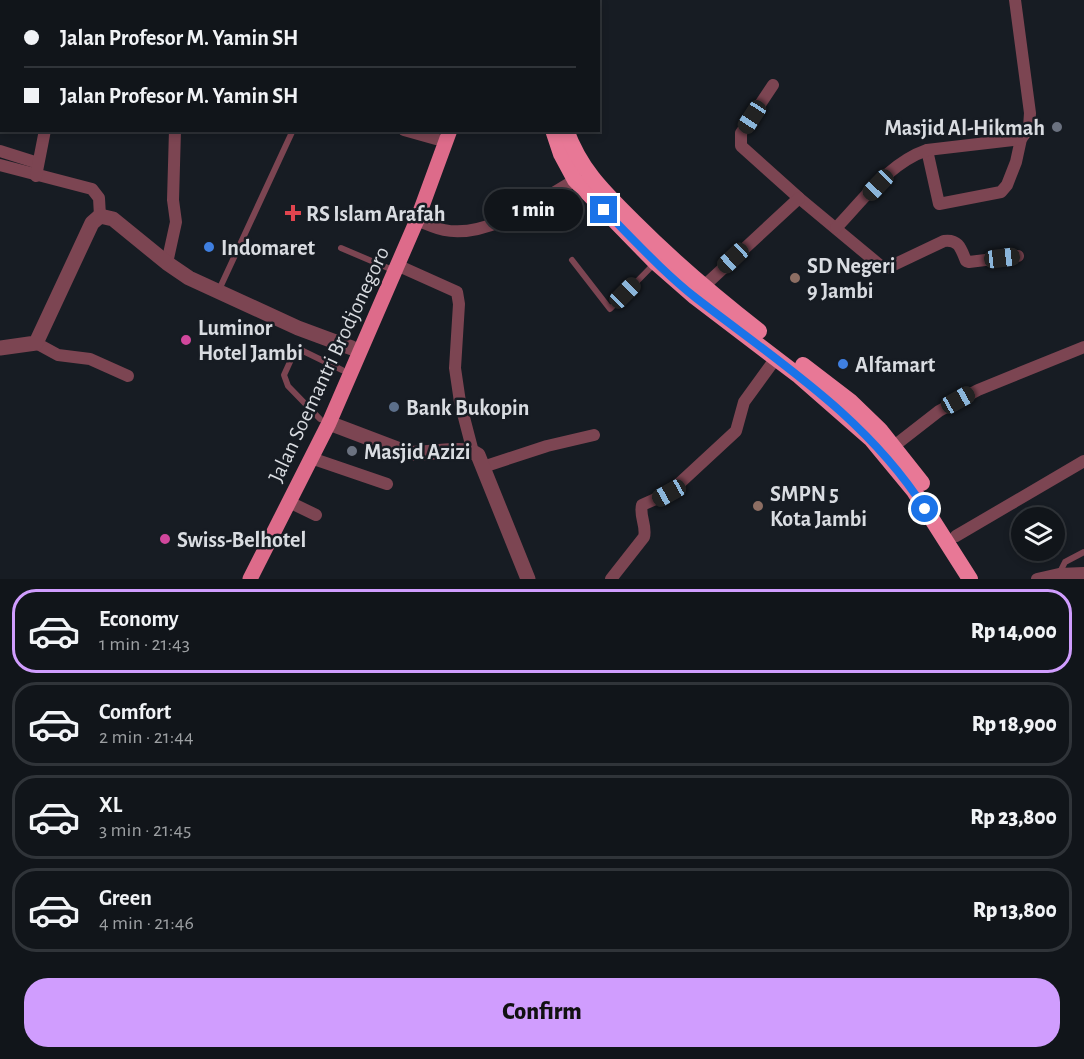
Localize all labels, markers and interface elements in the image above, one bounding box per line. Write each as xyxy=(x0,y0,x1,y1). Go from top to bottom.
text: Jalan Profesor M. Yamin SH xyxy=(60,27,298,49)
text: Jalan Profesor M. Yamin SH xyxy=(60,85,298,107)
car xyxy=(735,97,769,137)
place label: Masjid Al-Hikmah xyxy=(885,117,1045,140)
marker: Masjid Al-Hikmah xyxy=(1050,120,1064,134)
car xyxy=(859,166,897,204)
callout: 1 min xyxy=(484,189,583,231)
route end xyxy=(590,196,617,223)
text: 1 min xyxy=(512,200,555,220)
place label: RS Islam Arafah xyxy=(306,203,446,225)
marker: RS Islam Arafah xyxy=(284,204,302,222)
place label: Indomaret xyxy=(221,237,316,259)
car xyxy=(714,239,752,277)
marker: Indomaret xyxy=(202,240,216,254)
street label: Jalan Soemantri Brodjonegoro xyxy=(265,243,393,486)
car xyxy=(983,247,1021,269)
place label: SD Negeri 9 Jambi xyxy=(807,255,895,302)
marker: SD Negeri 9 Jambi xyxy=(788,271,802,285)
car xyxy=(606,274,644,312)
place label: Luminor Hotel Jambi xyxy=(198,317,303,364)
marker: Luminor Hotel Jambi xyxy=(179,333,193,347)
place label: Alfamart xyxy=(855,354,936,376)
marker: Alfamart xyxy=(836,357,850,371)
car xyxy=(938,383,978,417)
place label: Bank Bukopin xyxy=(406,397,529,419)
marker: Bank Bukopin xyxy=(387,400,401,414)
place label: Masjid Azizi xyxy=(364,441,471,464)
marker: Masjid Azizi xyxy=(345,444,359,458)
car xyxy=(649,476,689,510)
place label: SMPN 5 Kota Jambi xyxy=(770,483,867,530)
route start xyxy=(911,495,938,522)
marker: SMPN 5 Kota Jambi xyxy=(751,499,765,513)
map controls xyxy=(1011,507,1065,561)
button: layers xyxy=(1011,507,1065,561)
place label: Swiss-Belhotel xyxy=(177,529,306,551)
marker: Swiss-Belhotel xyxy=(158,532,172,546)
icon: car xyxy=(27,604,81,658)
text: Economy xyxy=(99,608,179,630)
text: Rp 14,000 xyxy=(971,620,1057,642)
text: 1 min · 21:43 xyxy=(99,634,190,654)
icon: car xyxy=(27,697,81,751)
text: Comfort xyxy=(99,701,171,723)
text: Rp 18,900 xyxy=(972,713,1057,735)
text: 2 min · 21:44 xyxy=(99,727,194,747)
icon: car xyxy=(27,790,81,844)
text: XL xyxy=(99,794,122,816)
text: Rp 23,800 xyxy=(970,806,1057,828)
text: 3 min · 21:45 xyxy=(99,820,191,840)
icon: car xyxy=(27,883,81,937)
text: Green xyxy=(99,887,152,909)
text: Rp 13,800 xyxy=(973,899,1057,921)
text: 4 min · 21:46 xyxy=(99,913,194,933)
button: Confirm xyxy=(24,978,1060,1047)

